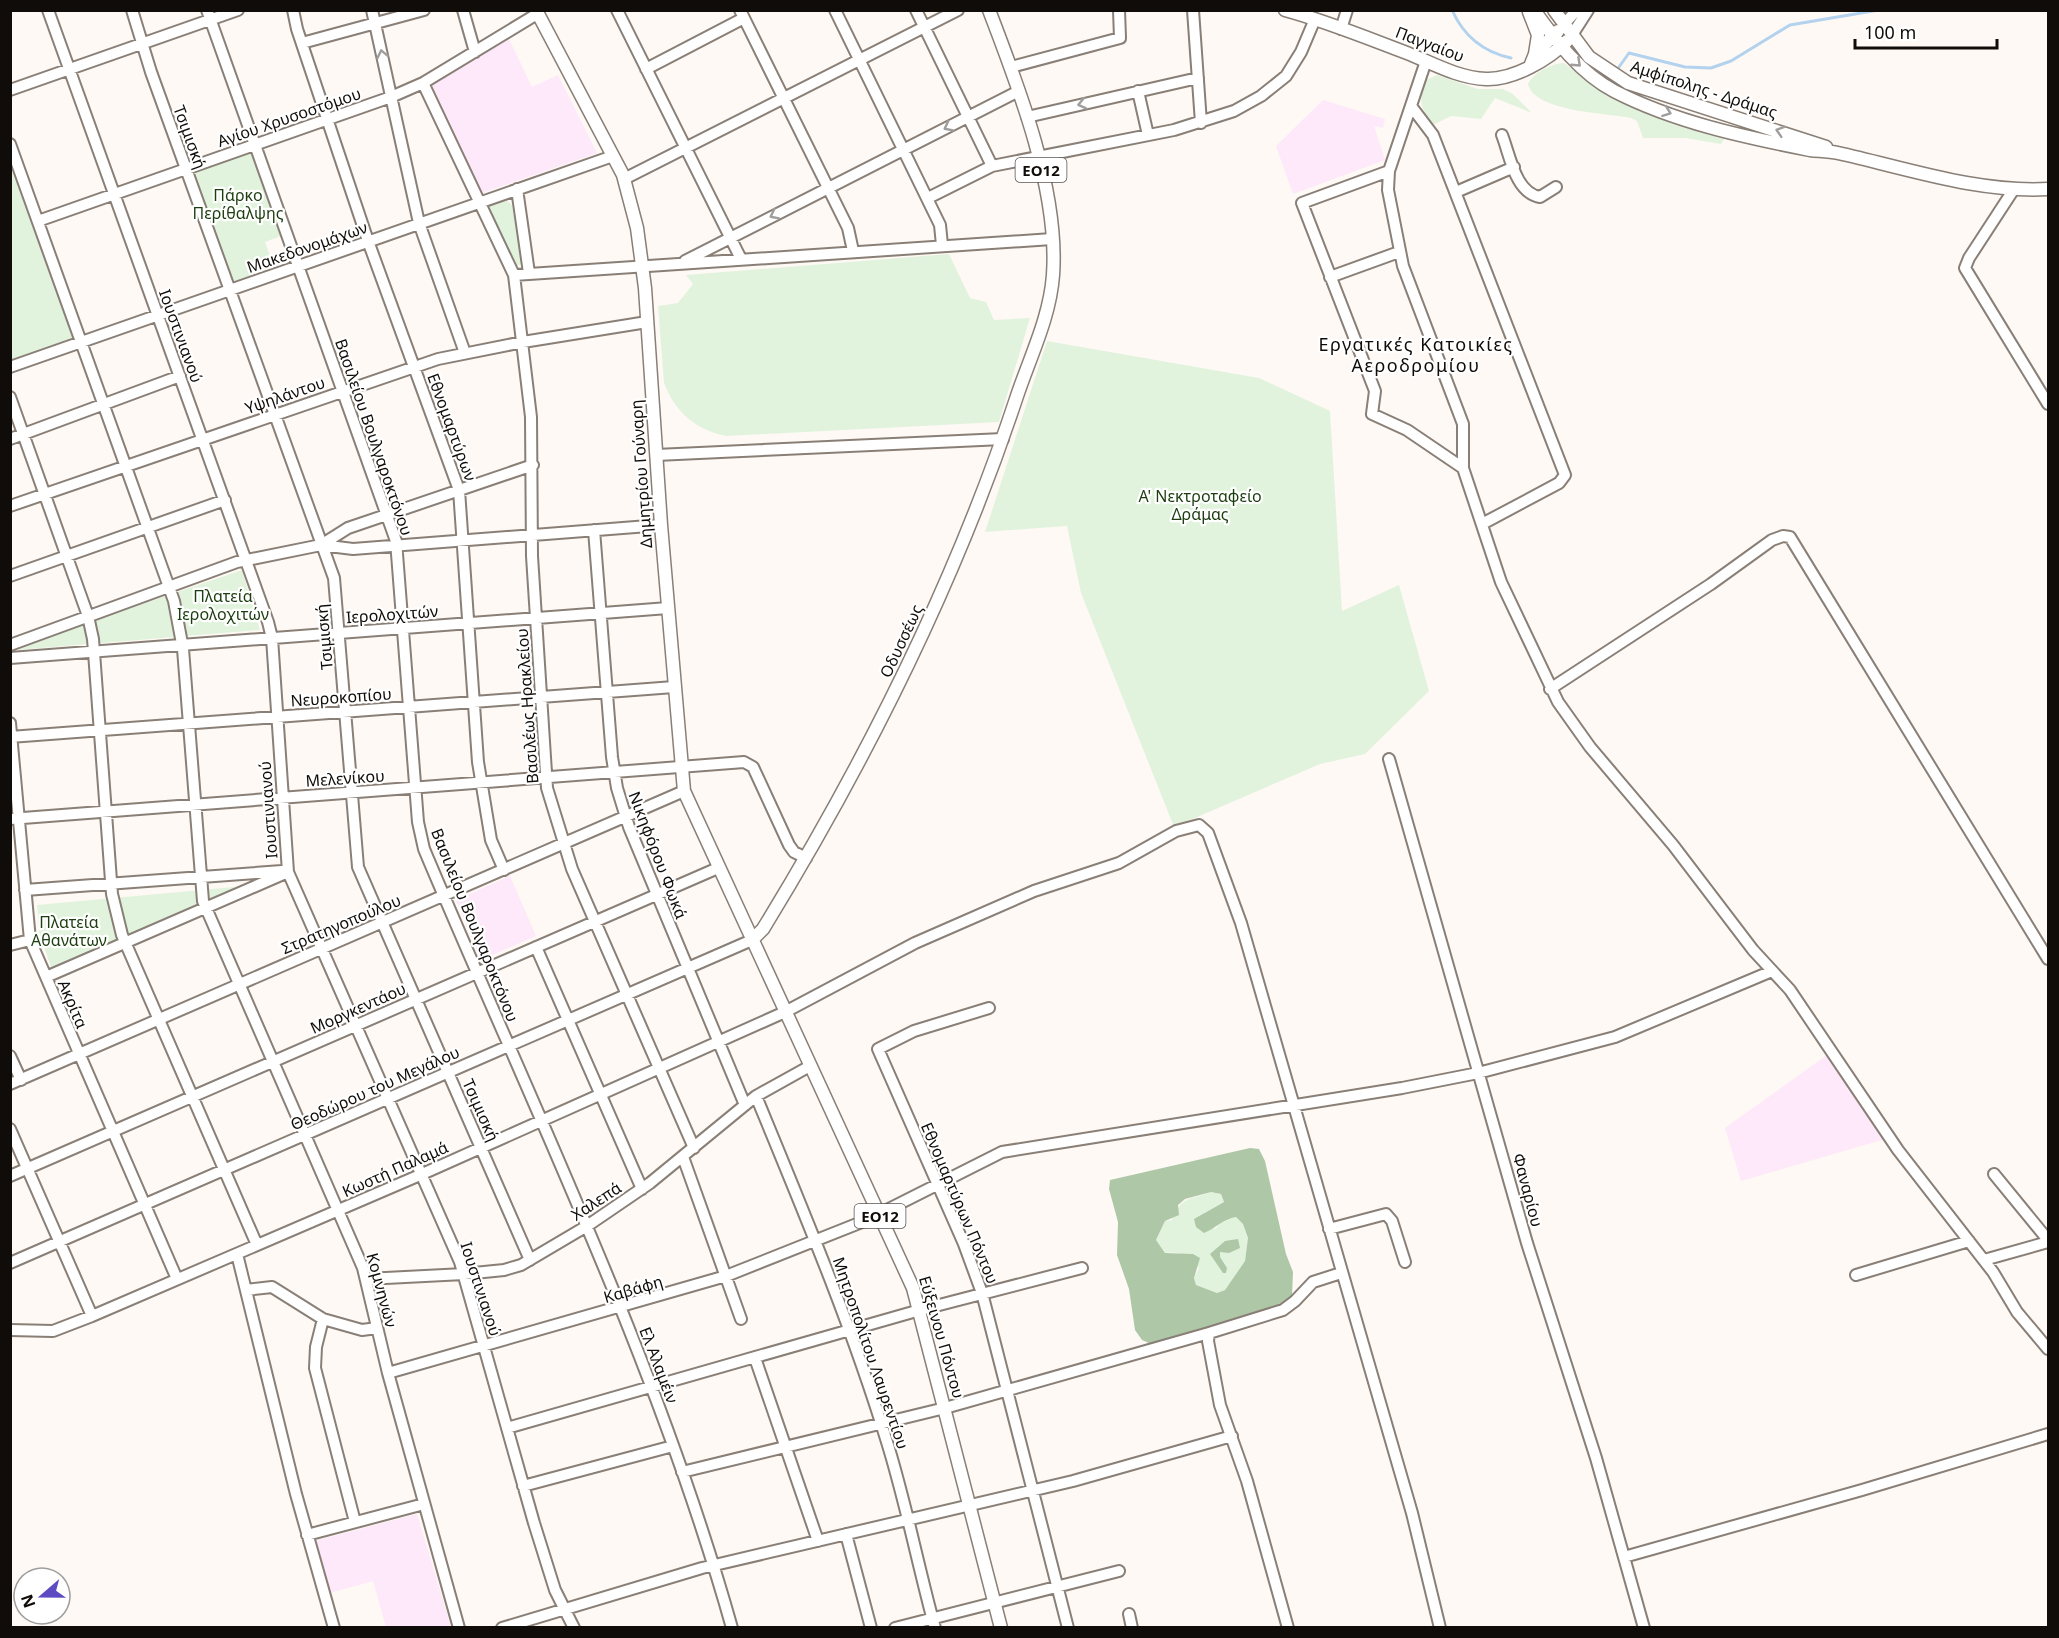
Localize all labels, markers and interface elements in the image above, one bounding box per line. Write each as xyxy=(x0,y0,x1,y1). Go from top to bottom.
scale bar xyxy=(1855,12,1998,50)
text: 100 m xyxy=(1864,20,1916,44)
street label: Παγγαίου xyxy=(1392,21,1468,67)
one-way arrow xyxy=(376,49,389,59)
street label: Αμφίπολης - Δράμας xyxy=(1628,55,1780,123)
one-way arrow xyxy=(1571,56,1581,67)
street label: Αγίου Χρυσοστόμου xyxy=(214,82,364,152)
one-way arrow xyxy=(1078,97,1088,110)
street label: Τσιμισκή xyxy=(168,102,212,172)
one-way arrow xyxy=(1661,105,1672,118)
one-way arrow xyxy=(944,120,955,131)
one-way arrow xyxy=(1775,126,1786,138)
road number: ΕΟ12 xyxy=(1016,158,1066,182)
park label: Πάρκο Περίθαλψης xyxy=(192,184,284,224)
one-way arrow xyxy=(770,208,781,220)
street label: Μακεδονομάχων xyxy=(244,216,370,278)
street label: Ιουστινιανού xyxy=(154,286,208,386)
district label: Εργατικές Κατοικίες Αεροδρομίου xyxy=(1319,332,1514,377)
street label: Βασιλείου Βουλγαροκτόνου xyxy=(330,336,418,538)
street label: Εθνομαρτύρων xyxy=(422,370,482,484)
street label: Υψηλάντου xyxy=(242,371,328,419)
street label: Δημητρίου Γούναρη xyxy=(625,399,657,549)
park label: Α' Νεκτροταφείο Δράμας xyxy=(1138,485,1262,525)
park label: Πλατεία Ιερολοχιτών xyxy=(177,585,269,625)
street label: Ιερολοχιτών xyxy=(345,600,439,628)
street label: Οδυσσέως xyxy=(874,601,928,681)
street label: Τσιμισκή xyxy=(310,603,338,671)
street label: Βασιλέως Ηρακλείου xyxy=(511,628,543,784)
street label: Νευροκοπίου xyxy=(290,682,392,712)
street label: Ιουστινιανού xyxy=(254,760,282,860)
street label: Μελενίκου xyxy=(305,764,385,792)
street label: Νικηφόρου Φωκά xyxy=(624,788,692,922)
street label: Βασιλείου Βουλγαροκτόνου xyxy=(426,825,524,1025)
street label: Στρατηγοπούλου xyxy=(278,889,404,959)
park label: Πλατεία Αθανάτων xyxy=(31,911,107,951)
street label: Ακρίτα xyxy=(53,976,93,1032)
street label: Μοργκεντάου xyxy=(307,977,409,1039)
street label: Θεοδώρου του Μεγάλου xyxy=(287,1041,463,1135)
street label: Τσιμισκή xyxy=(458,1075,504,1145)
street label: Εθνομαρτύρων Πόντου xyxy=(916,1119,1004,1287)
street label: Κωστή Παλαμά xyxy=(339,1136,452,1202)
street label: Φαναρίου xyxy=(1508,1151,1548,1229)
street label: Χαλεπά xyxy=(567,1177,625,1225)
road number: ΕΟ12 xyxy=(854,1204,906,1228)
street label: Ιουστινιανού xyxy=(455,1239,507,1339)
street label: Κομνηνών xyxy=(362,1250,402,1330)
street label: Μητροπολίτου Λαυρεντίου xyxy=(828,1254,914,1452)
street label: Καβάφη xyxy=(601,1270,665,1308)
street label: Εύξεινου Πόντου xyxy=(914,1273,970,1401)
street label: Ελ Αλαμέιν xyxy=(634,1324,684,1406)
north arrow xyxy=(12,1566,72,1626)
text: N xyxy=(15,1591,40,1611)

